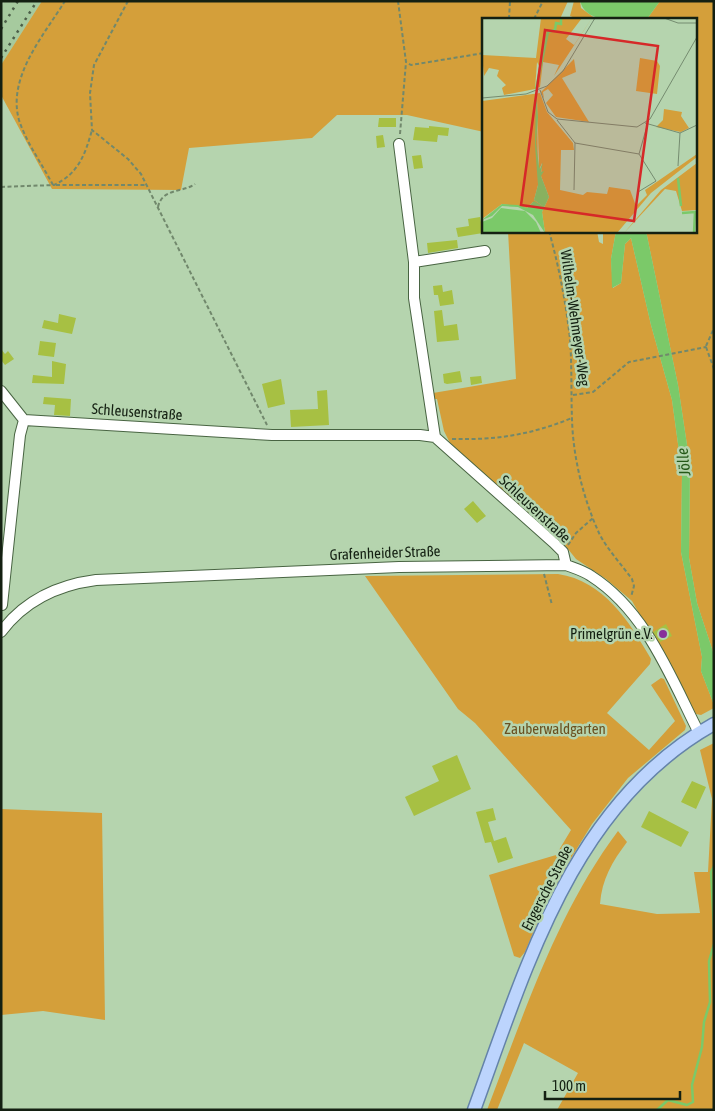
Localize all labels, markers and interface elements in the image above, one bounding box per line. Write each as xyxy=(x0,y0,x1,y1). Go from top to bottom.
inset map xyxy=(482,18,698,232)
street label: Wilhelm-Wehmeyer-Weg xyxy=(558,249,594,388)
street label: Schleusenstraße xyxy=(91,400,183,423)
water label: Jölle xyxy=(673,447,694,478)
street label: Schleusenstraße xyxy=(496,471,575,546)
street label: Grafenheider Straße xyxy=(329,542,441,563)
place label: Primelgrün e.V. xyxy=(570,625,653,642)
marker: Primelgrün e.V. xyxy=(657,628,669,640)
park label: Zauberwaldgarten xyxy=(504,720,606,737)
street label: Engersche Straße xyxy=(518,842,575,933)
scale bar xyxy=(545,1068,680,1100)
text: 100 m xyxy=(552,1077,586,1094)

